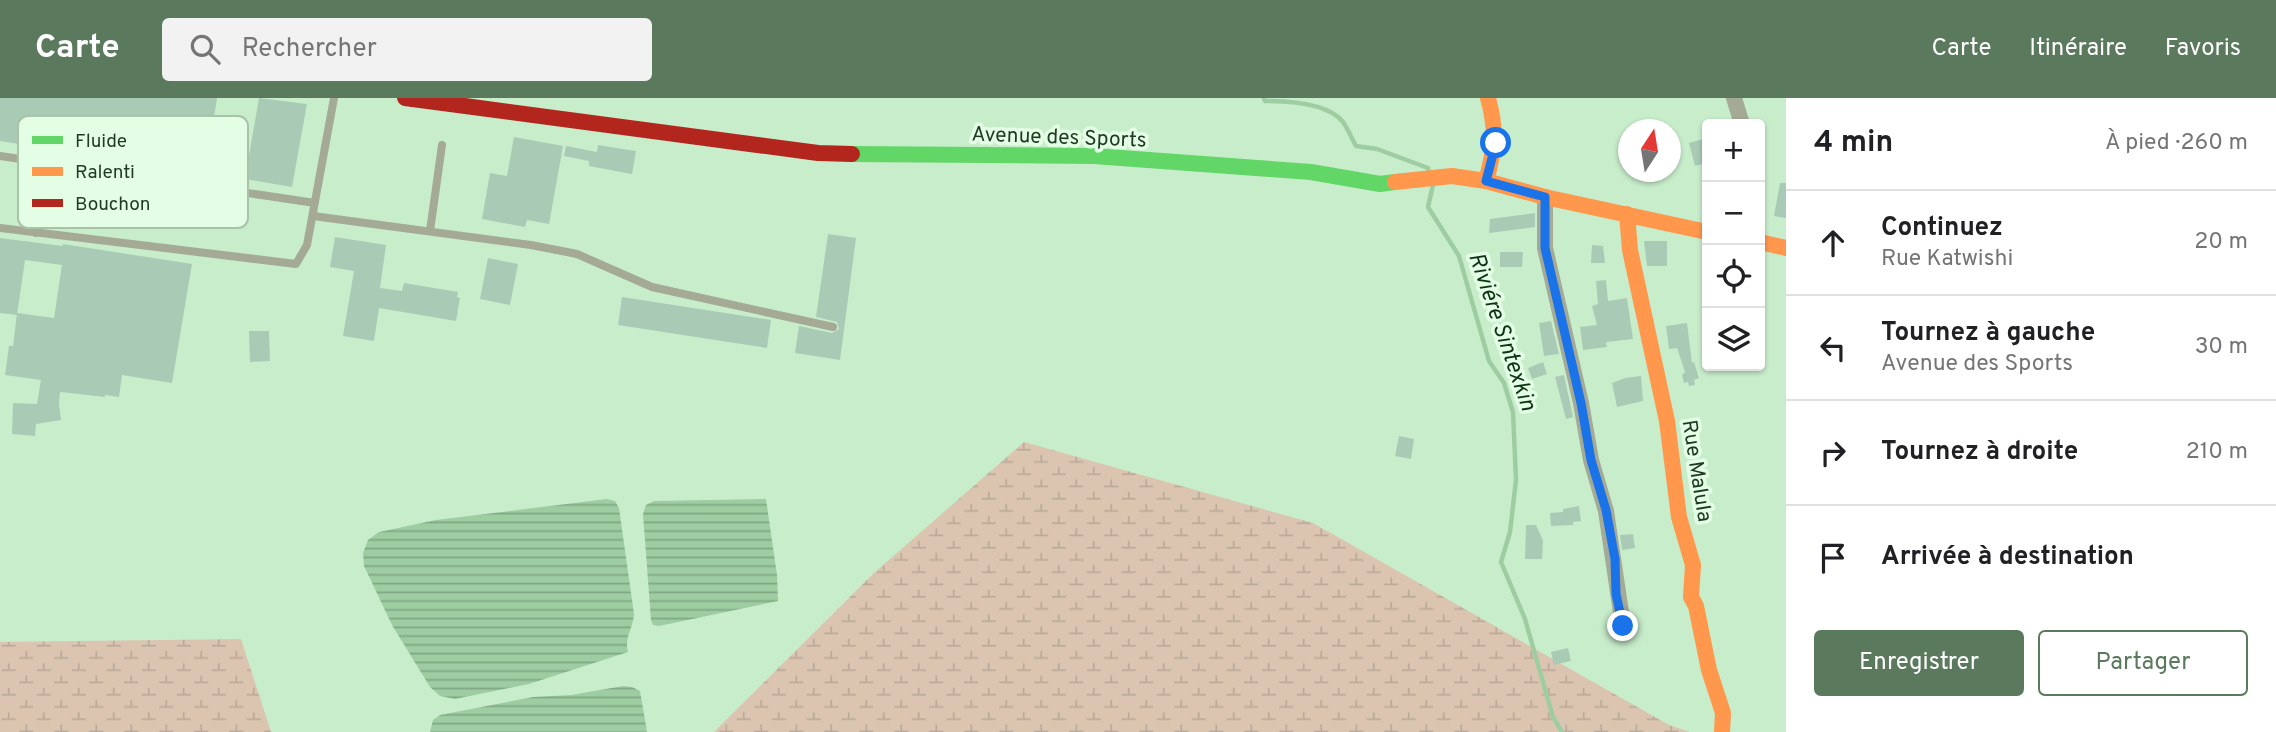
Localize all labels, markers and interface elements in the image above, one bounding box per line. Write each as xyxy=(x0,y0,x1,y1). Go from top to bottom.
search box xyxy=(162,18,652,81)
text: Carte xyxy=(35,28,120,70)
icon: search xyxy=(186,30,224,68)
text: Rechercher xyxy=(242,33,377,66)
text: Carte xyxy=(1931,34,1991,64)
text: Itinéraire xyxy=(2029,34,2127,64)
text: Favoris xyxy=(2165,34,2241,64)
legend xyxy=(18,116,248,228)
north arrow xyxy=(1618,119,1681,182)
map controls xyxy=(1702,119,1765,371)
button: + xyxy=(1702,119,1765,182)
street label: Avenue des Sports xyxy=(971,121,1147,155)
text: 4 min xyxy=(1814,125,1893,162)
route start xyxy=(1480,127,1511,158)
text: À pied · 260 m xyxy=(2105,129,2248,158)
text: Fluide xyxy=(75,130,127,154)
text: Ralenti xyxy=(75,161,135,185)
button: − xyxy=(1702,182,1765,245)
text: Bouchon xyxy=(75,193,151,217)
text: Continuez xyxy=(1881,212,2003,245)
icon: ahead xyxy=(1814,224,1852,262)
text: 20 m xyxy=(2194,228,2248,257)
button: locate xyxy=(1702,245,1765,308)
text: Rue Katwishi xyxy=(1881,245,2013,274)
water label: Riviére Sintexkin xyxy=(1460,249,1542,416)
button: layers xyxy=(1702,308,1765,371)
text: Tournez à gauche xyxy=(1881,317,2095,350)
icon: left xyxy=(1814,329,1852,367)
text: 30 m xyxy=(2195,333,2248,362)
text: Avenue des Sports xyxy=(1881,350,2073,379)
street label: Rue Malula xyxy=(1675,418,1717,524)
icon: right xyxy=(1814,434,1852,472)
text: Tournez à droite xyxy=(1881,436,2078,469)
text: 210 m xyxy=(2186,438,2248,467)
icon: arrive xyxy=(1814,539,1852,577)
text: Arrivée à destination xyxy=(1881,541,2134,574)
route end xyxy=(1607,610,1638,641)
button: Enregistrer xyxy=(1814,630,2024,696)
button: Partager xyxy=(2038,630,2248,696)

